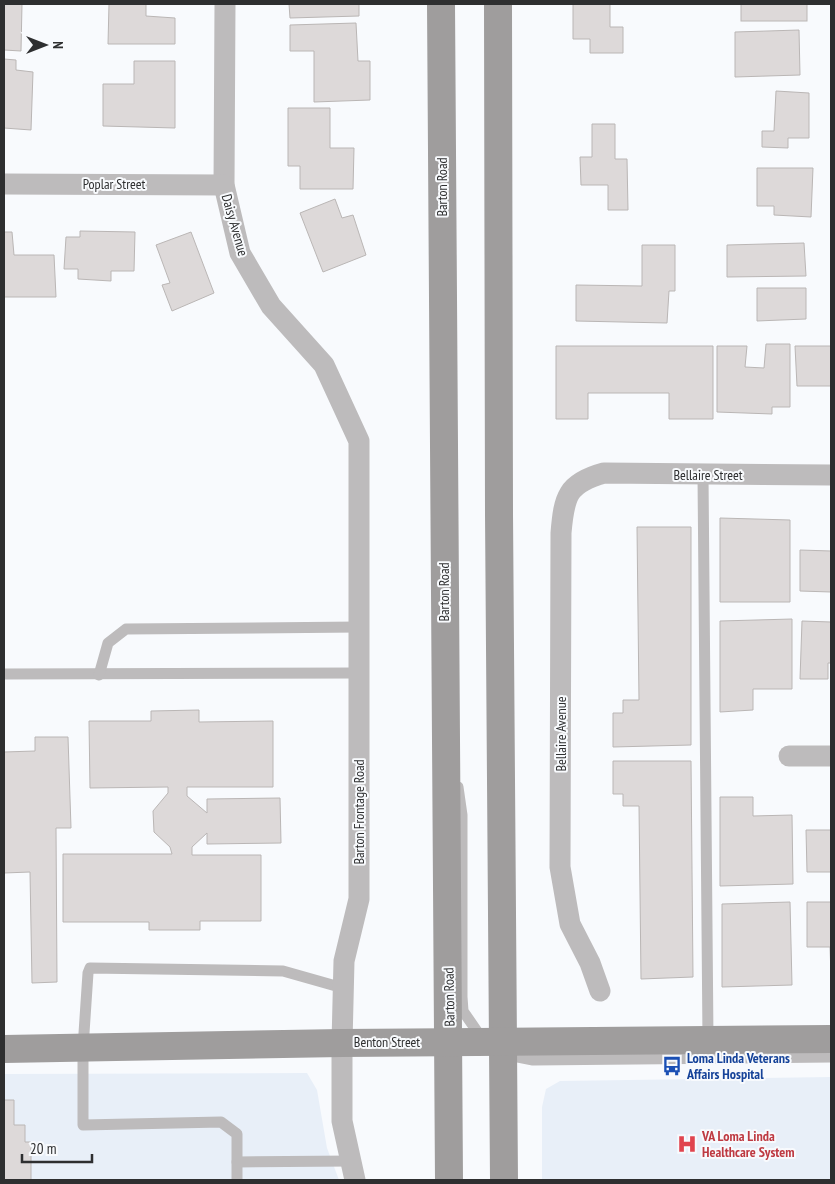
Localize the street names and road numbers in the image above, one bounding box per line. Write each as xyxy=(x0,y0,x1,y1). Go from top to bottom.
street label: Barton Road xyxy=(433,157,451,217)
street label: Poplar Street xyxy=(83,175,145,193)
street label: Daisy Avenue xyxy=(218,192,252,258)
street label: Bellaire Street xyxy=(673,466,743,484)
street label: Barton Road xyxy=(435,562,453,622)
street label: Bellaire Avenue xyxy=(552,696,570,772)
street label: Barton Frontage Road xyxy=(350,759,368,865)
street label: Barton Road xyxy=(439,967,459,1027)
street label: Benton Street xyxy=(354,1033,420,1051)

